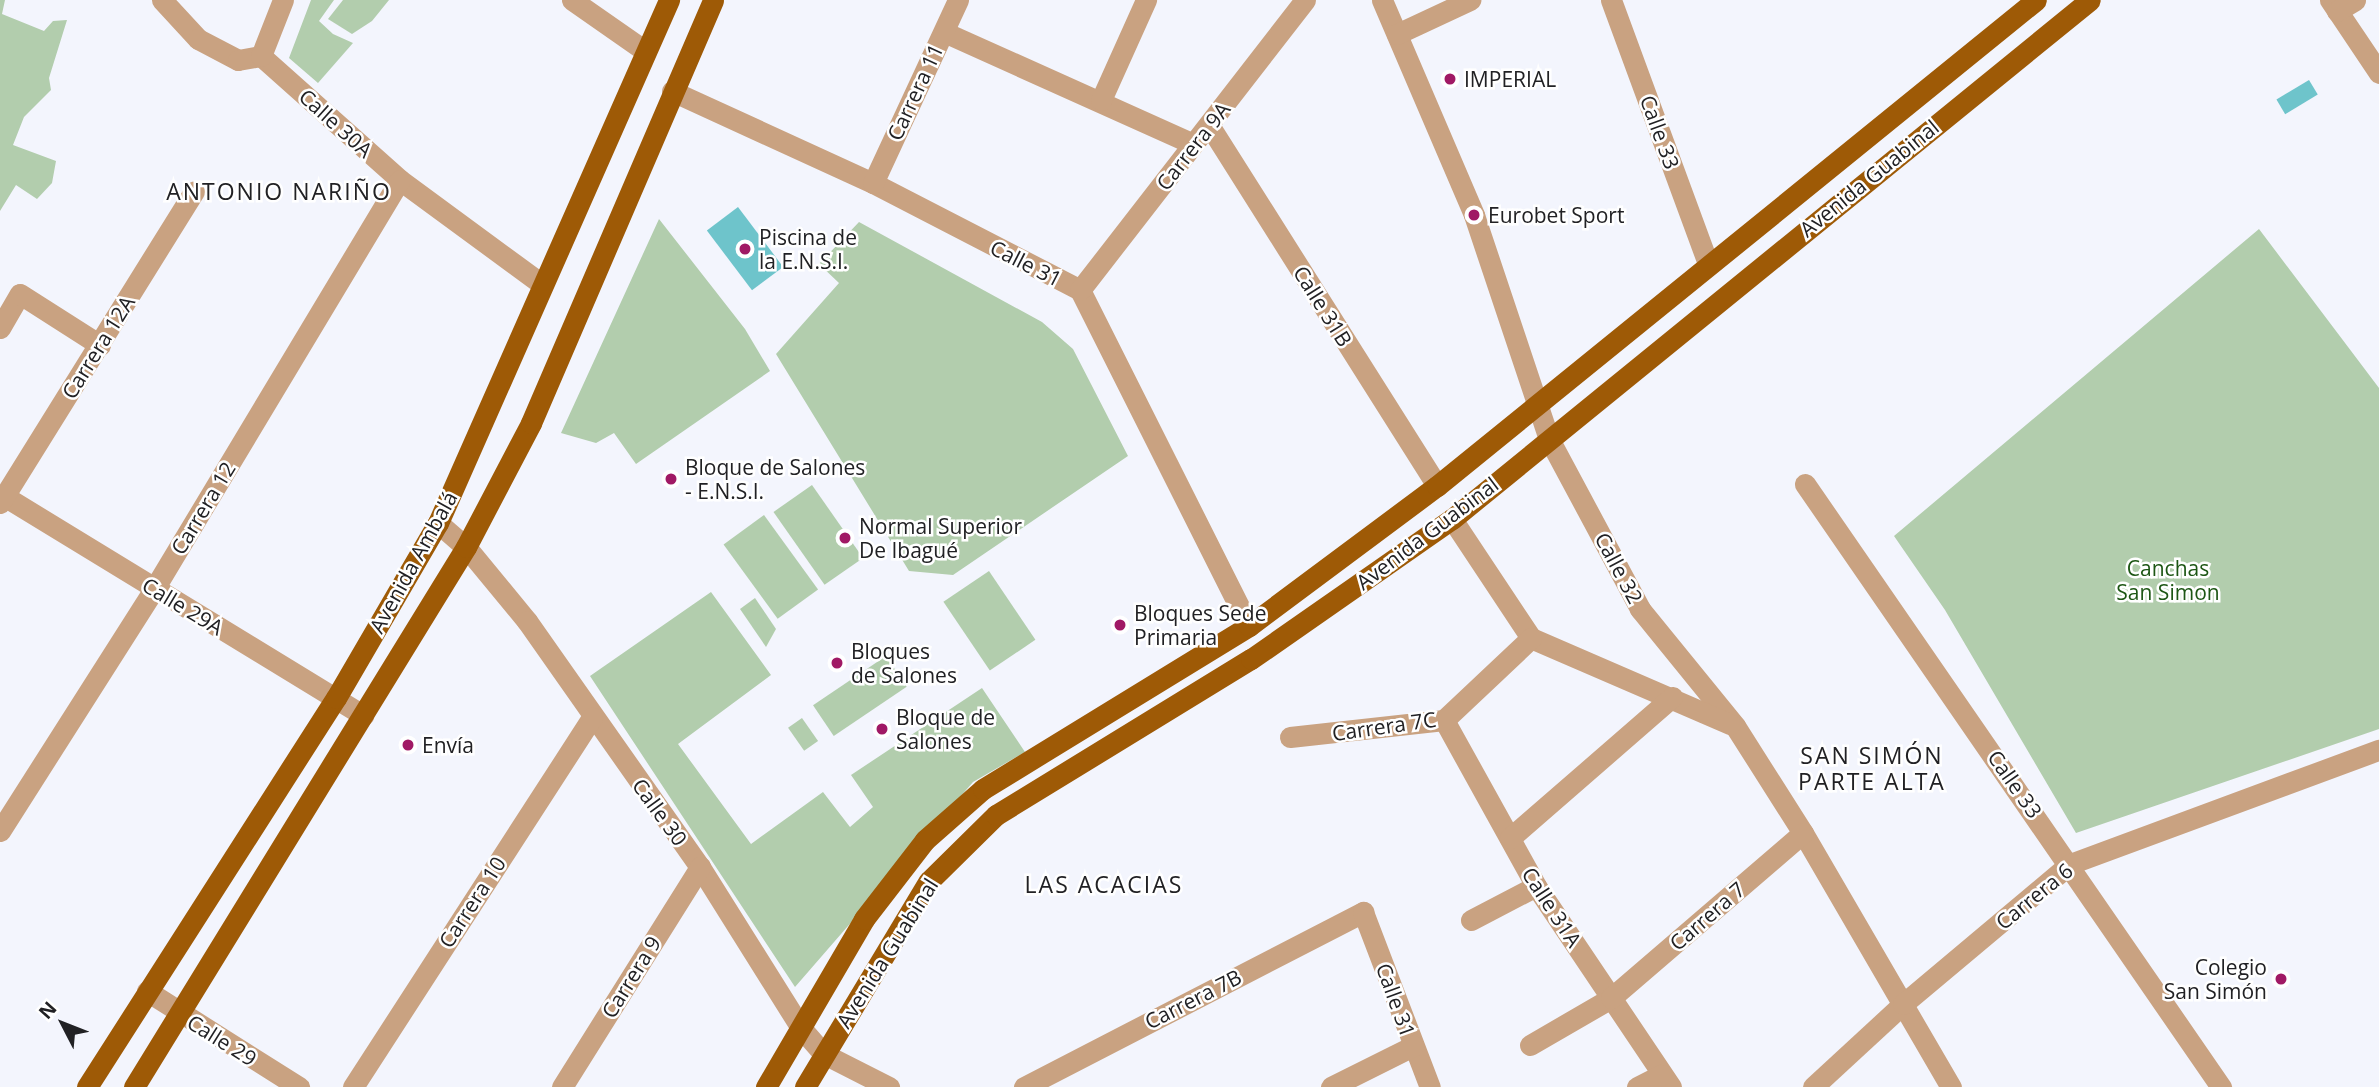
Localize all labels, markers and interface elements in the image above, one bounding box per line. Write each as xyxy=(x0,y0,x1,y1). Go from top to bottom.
street label: Carrera 11 xyxy=(882,40,948,144)
place label: IMPERIAL xyxy=(1464,66,1556,92)
marker: IMPERIAL xyxy=(1442,71,1458,87)
street label: Calle 30A xyxy=(294,84,378,162)
street label: Calle 33 xyxy=(1635,92,1685,172)
street label: Carrera 9A xyxy=(1151,97,1235,195)
street label: Avenida Guabinal xyxy=(1794,114,1944,242)
district label: ANTONIO NARIÑO xyxy=(168,177,390,205)
place label: Eurobet Sport xyxy=(1488,202,1624,228)
marker: Eurobet Sport xyxy=(1466,207,1482,223)
place label: Piscina de la E.N.S.I. xyxy=(759,224,857,274)
street label: Calle 31 xyxy=(986,234,1066,292)
marker: Piscina de la E.N.S.I. xyxy=(737,241,753,257)
street label: Calle 31B xyxy=(1288,261,1358,351)
street label: Carrera 12A xyxy=(56,291,140,403)
place label: Bloque de Salones - E.N.S.I. xyxy=(685,454,865,504)
street label: Carrera 12 xyxy=(166,457,240,559)
marker: Bloque de Salones - E.N.S.I. xyxy=(663,471,679,487)
street label: Avenida Guabinal xyxy=(1351,471,1503,595)
street label: Avenida Ambalá xyxy=(364,487,462,637)
place label: Normal Superior De Ibagué xyxy=(859,513,1022,563)
street label: Calle 32 xyxy=(1590,528,1648,608)
marker: Normal Superior De Ibagué xyxy=(837,530,853,546)
park label: Canchas San Simon xyxy=(2116,555,2220,605)
street label: Calle 29A xyxy=(138,572,228,640)
place label: Bloques Sede Primaria xyxy=(1134,600,1266,650)
marker: Bloques Sede Primaria xyxy=(1112,617,1128,633)
place label: Bloques de Salones xyxy=(851,638,957,688)
marker: Bloques de Salones xyxy=(829,655,845,671)
place label: Bloque de Salones xyxy=(896,704,995,754)
street label: Carrera 7C xyxy=(1330,706,1438,746)
marker: Bloque de Salones xyxy=(874,721,890,737)
place label: Envía xyxy=(422,732,474,758)
marker: Envía xyxy=(400,737,416,753)
district label: SAN SIMÓN PARTE ALTA xyxy=(1799,741,1945,795)
street label: Calle 33 xyxy=(1983,745,2047,823)
street label: Calle 30 xyxy=(627,774,693,850)
street label: Carrera 10 xyxy=(433,852,511,952)
street label: Carrera 6 xyxy=(1990,857,2078,935)
street label: Calle 31A xyxy=(1517,862,1587,952)
district label: LAS ACACIAS xyxy=(1026,870,1182,898)
street label: Avenida Guabinal xyxy=(831,874,943,1032)
street label: Carrera 7 xyxy=(1664,876,1750,956)
street label: Carrera 9 xyxy=(596,931,666,1023)
place label: Colegio San Simón xyxy=(2164,954,2267,1004)
street label: Calle 31 xyxy=(1371,960,1421,1040)
street label: Carrera 7B xyxy=(1140,964,1246,1034)
marker: Colegio San Simón xyxy=(2273,971,2289,987)
north arrow xyxy=(28,989,98,1059)
text: N xyxy=(33,996,62,1024)
street label: Calle 29 xyxy=(183,1009,261,1071)

